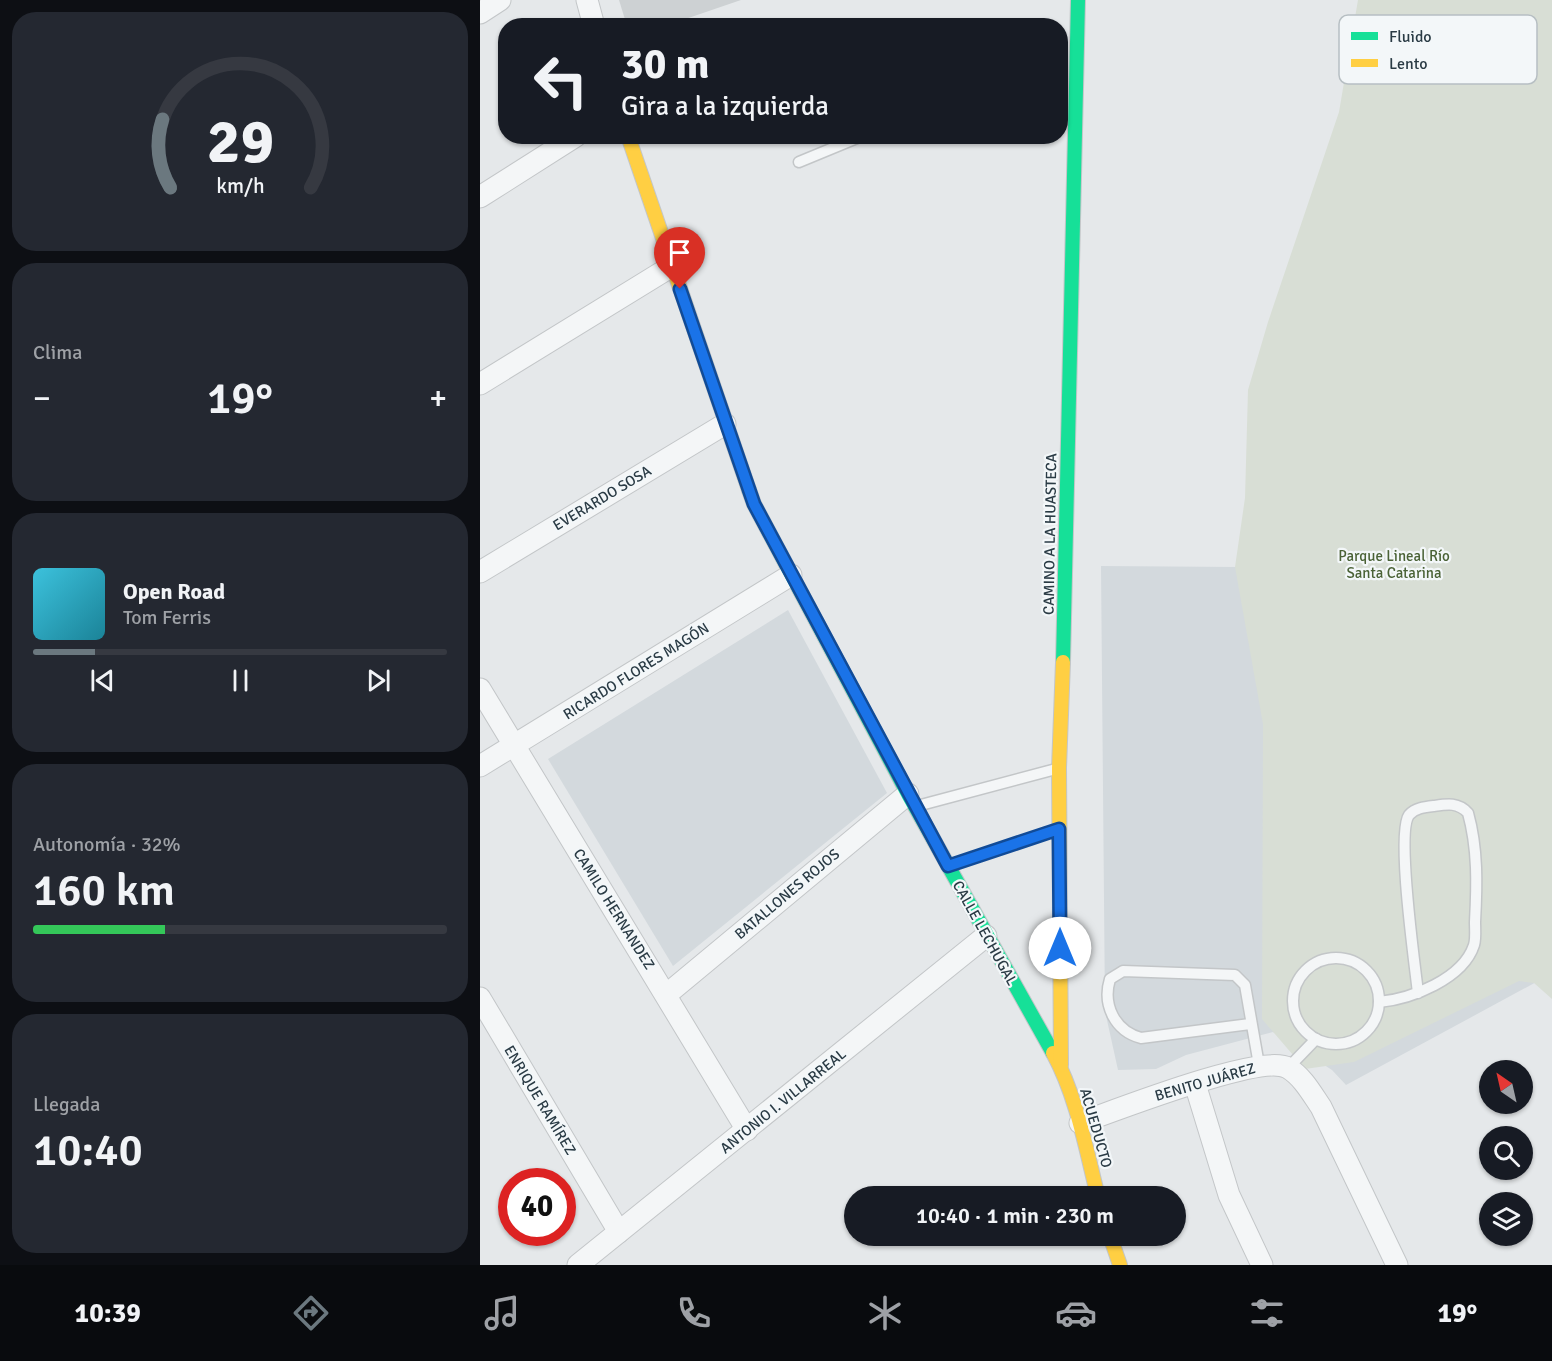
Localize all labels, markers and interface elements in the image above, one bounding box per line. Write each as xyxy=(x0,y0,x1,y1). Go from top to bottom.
legend xyxy=(1339,15,1537,84)
text: Fluido xyxy=(1389,27,1432,47)
text: 30 m xyxy=(621,39,710,90)
icon: left xyxy=(522,42,600,120)
text: Lento xyxy=(1389,54,1427,74)
text: Gira a la izquierda xyxy=(621,90,829,123)
text: 29 xyxy=(206,103,274,180)
text: km/h xyxy=(216,174,264,200)
pin xyxy=(654,227,705,289)
icon: arrive xyxy=(663,236,696,269)
text: Clima xyxy=(33,340,82,365)
text: 19° xyxy=(207,371,273,426)
text: − xyxy=(33,378,51,419)
text: + xyxy=(429,378,447,419)
street label: CAMINO A LA HUASTECA xyxy=(1040,453,1060,615)
street label: EVERARDO SOSA xyxy=(550,462,654,534)
park label: Parque Lineal Río Santa Catarina xyxy=(1338,547,1450,582)
text: Open Road xyxy=(123,578,225,605)
text: Tom Ferris xyxy=(123,605,211,630)
street label: RICARDO FLORES MAGÓN xyxy=(559,618,712,723)
icon: previous xyxy=(86,664,119,697)
icon: pause xyxy=(224,664,257,697)
icon: next xyxy=(362,664,395,697)
text: Autonomía · 32% xyxy=(33,832,181,857)
street label: CAMILO HERNANDEZ xyxy=(570,845,658,973)
street label: BATALLONES ROJOS xyxy=(731,845,843,943)
text: 160 km xyxy=(33,863,175,918)
street label: CALLE LECHUGAL xyxy=(949,877,1021,989)
position arrow xyxy=(1028,916,1092,980)
street label: ENRIQUE RAMÍREZ xyxy=(500,1042,581,1158)
street label: ANTONIO I. VILLARREAL xyxy=(717,1045,850,1157)
street label: BENITO JUÁREZ xyxy=(1152,1058,1257,1105)
north arrow xyxy=(1479,1060,1533,1114)
map controls xyxy=(1479,1060,1533,1246)
street label: ACUEDUCTO xyxy=(1076,1086,1116,1170)
text: Llegada xyxy=(33,1092,100,1117)
text: 10:40 xyxy=(33,1123,143,1178)
button: search xyxy=(1479,1126,1533,1180)
speed limit sign: 40 xyxy=(498,1168,576,1246)
button: layers xyxy=(1479,1192,1533,1246)
text: 10:40 · 1 min · 230 m xyxy=(916,1202,1114,1229)
icon: directions xyxy=(290,1292,332,1334)
icon: music xyxy=(481,1292,523,1334)
icon: phone xyxy=(673,1292,715,1334)
icon: climate xyxy=(864,1292,906,1334)
icon: car xyxy=(1055,1292,1097,1334)
icon: filters xyxy=(1246,1292,1288,1334)
text: 10:39 xyxy=(75,1297,141,1330)
text: 19° xyxy=(1437,1297,1477,1330)

